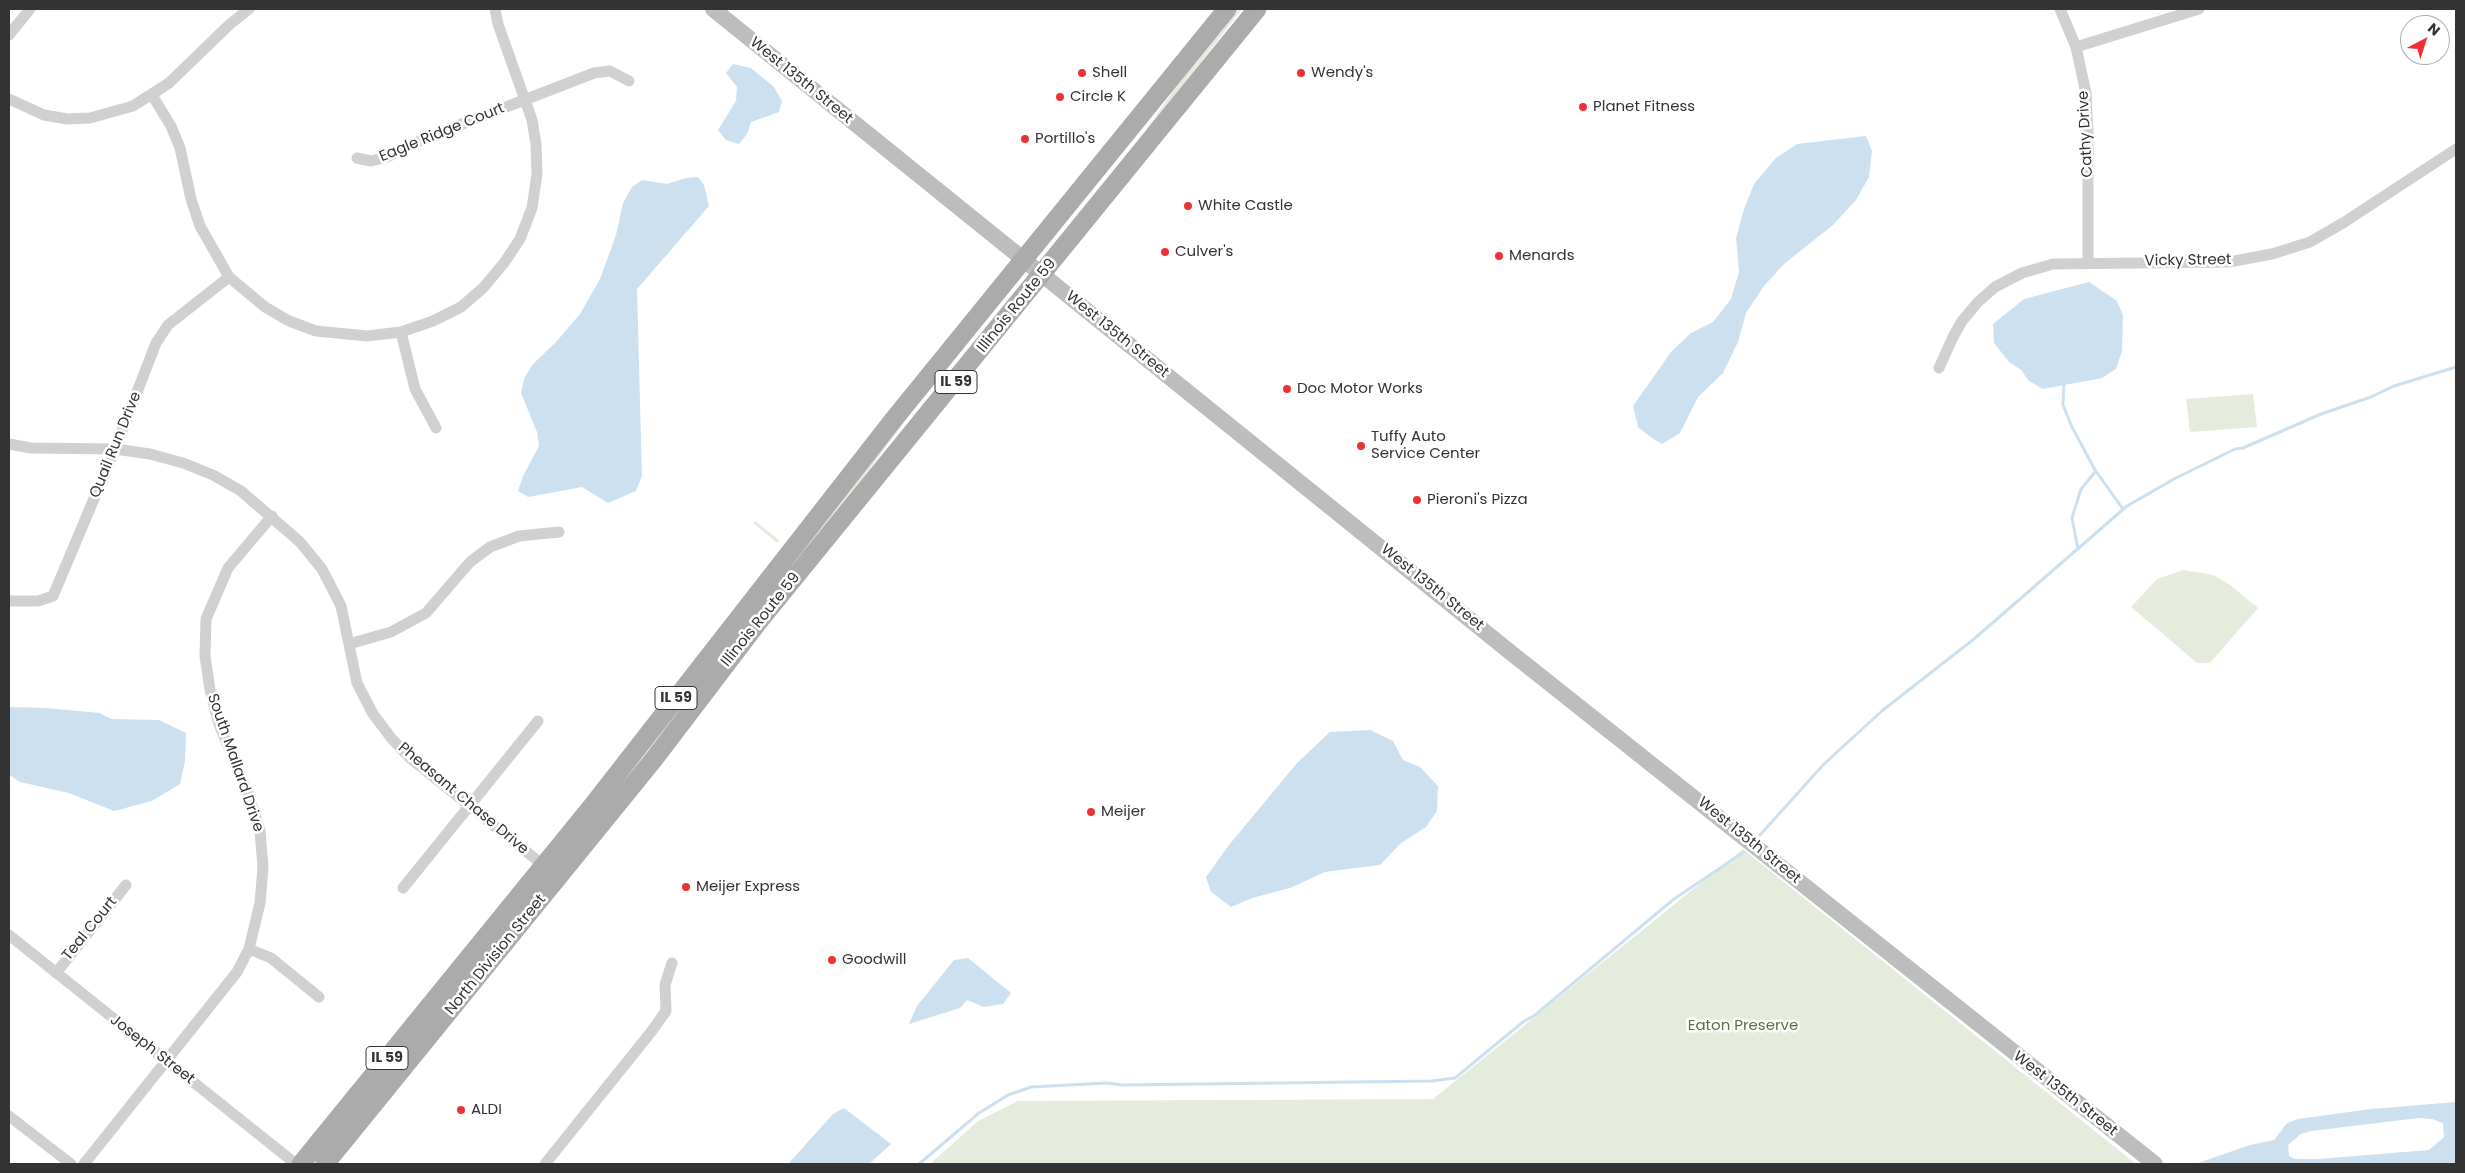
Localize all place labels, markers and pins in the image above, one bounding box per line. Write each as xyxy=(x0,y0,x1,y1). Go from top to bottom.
place label: Shell xyxy=(1092,64,1127,82)
place label: Wendy's xyxy=(1311,64,1373,82)
marker: Shell xyxy=(1076,67,1088,79)
marker: Wendy's xyxy=(1295,67,1307,79)
place label: Circle K xyxy=(1070,88,1126,106)
marker: Circle K xyxy=(1054,91,1066,103)
place label: Planet Fitness xyxy=(1593,98,1695,116)
marker: Planet Fitness xyxy=(1577,101,1589,113)
place label: Portillo's xyxy=(1035,130,1095,148)
marker: Portillo's xyxy=(1019,133,1031,145)
place label: White Castle xyxy=(1198,197,1293,215)
marker: White Castle xyxy=(1182,200,1194,212)
place label: Culver's xyxy=(1175,243,1233,261)
marker: Culver's xyxy=(1159,246,1171,258)
place label: Menards xyxy=(1509,247,1575,265)
marker: Menards xyxy=(1493,250,1505,262)
place label: Doc Motor Works xyxy=(1297,380,1423,398)
marker: Doc Motor Works xyxy=(1281,383,1293,395)
place label: Tuffy Auto Service Center xyxy=(1371,428,1480,463)
marker: Tuffy Auto Service Center xyxy=(1355,440,1367,452)
place label: Pieroni's Pizza xyxy=(1427,491,1528,509)
marker: Pieroni's Pizza xyxy=(1411,494,1423,506)
place label: Meijer xyxy=(1101,803,1146,821)
marker: Meijer xyxy=(1085,806,1097,818)
place label: Meijer Express xyxy=(696,878,800,896)
marker: Meijer Express xyxy=(680,881,692,893)
place label: Goodwill xyxy=(842,951,906,969)
marker: Goodwill xyxy=(826,954,838,966)
place label: ALDI xyxy=(471,1101,502,1119)
marker: ALDI xyxy=(455,1104,467,1116)

